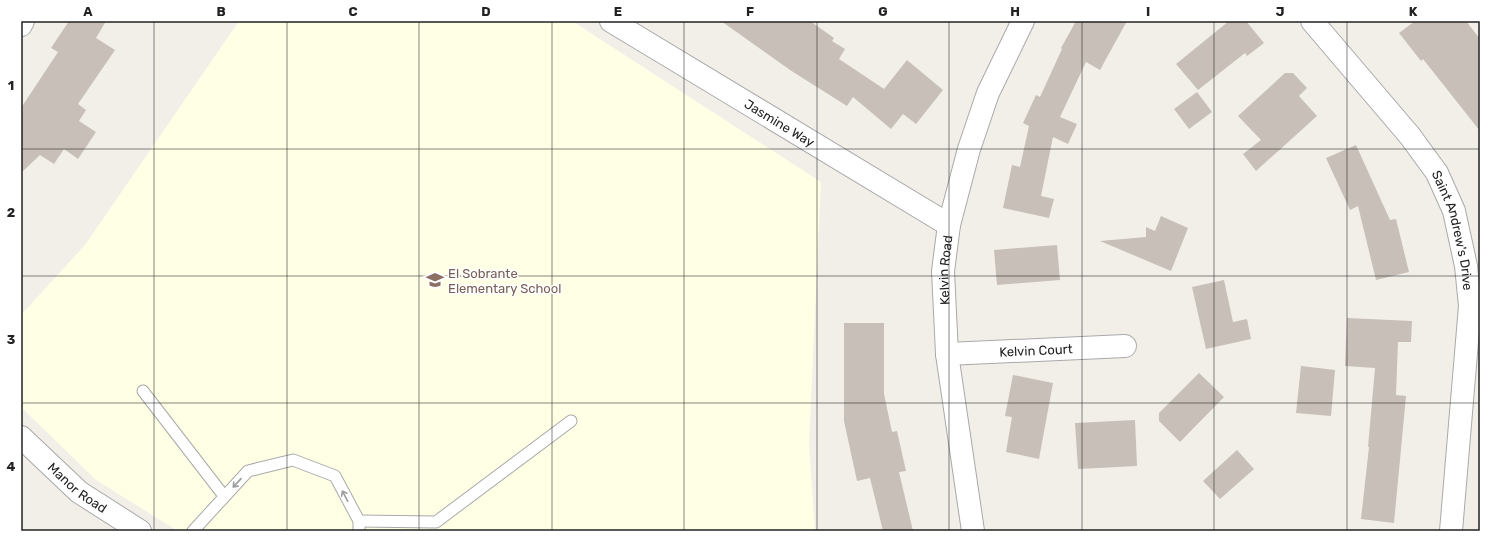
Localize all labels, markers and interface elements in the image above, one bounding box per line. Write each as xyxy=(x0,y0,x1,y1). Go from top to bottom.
text: A xyxy=(83,4,93,19)
text: B xyxy=(216,4,226,19)
text: C xyxy=(348,4,358,19)
text: D xyxy=(481,4,491,19)
text: E xyxy=(614,4,622,19)
text: F xyxy=(746,4,754,19)
text: G xyxy=(878,4,888,19)
text: H xyxy=(1010,4,1020,19)
text: I xyxy=(1146,4,1150,19)
text: J xyxy=(1276,4,1284,19)
text: K xyxy=(1409,4,1418,19)
text: 1 xyxy=(8,78,14,93)
street label: Jasmine Way xyxy=(742,96,817,150)
street label: Saint Andrew's Drive xyxy=(1429,168,1476,291)
text: 2 xyxy=(7,205,15,220)
street label: Kelvin Road xyxy=(935,234,955,305)
place label: El Sobrante Elementary School xyxy=(448,266,561,296)
school or university icon: El Sobrante Elementary School xyxy=(425,270,445,290)
text: 3 xyxy=(7,332,16,347)
street label: Kelvin Court xyxy=(999,341,1073,359)
text: 4 xyxy=(7,459,16,474)
street label: Manor Road xyxy=(45,459,110,515)
one-way arrow xyxy=(232,478,241,488)
one-way arrow xyxy=(341,490,349,502)

